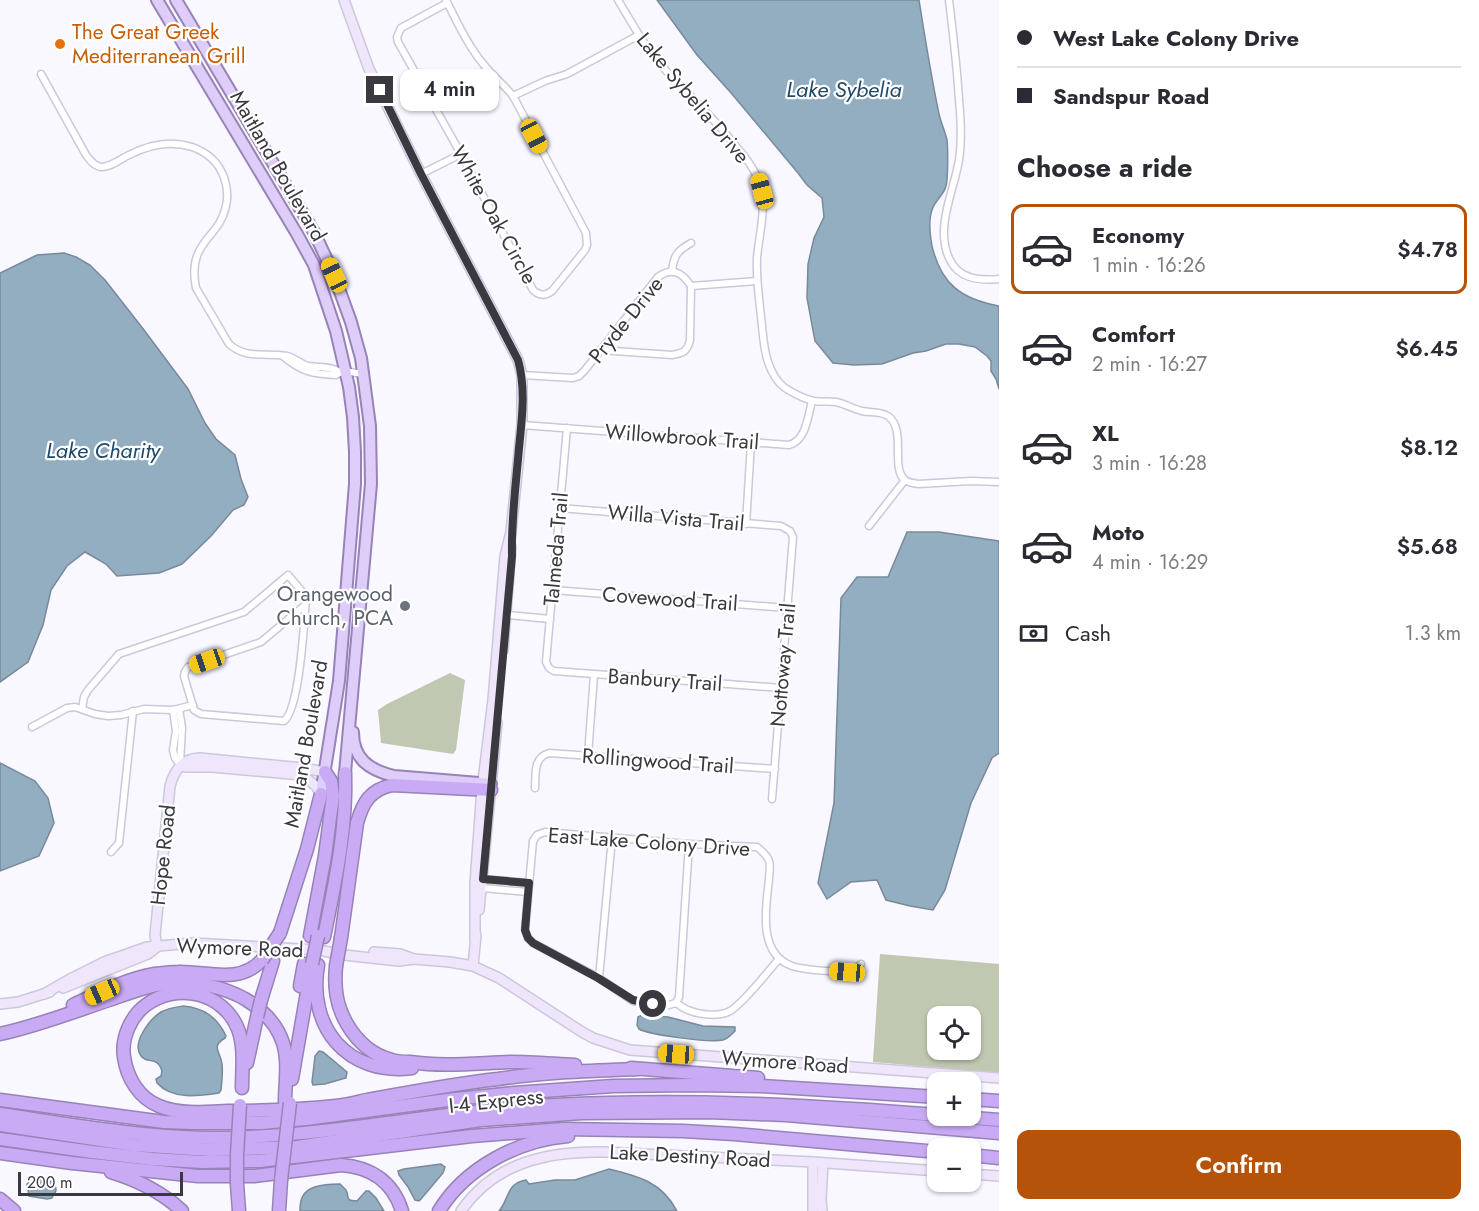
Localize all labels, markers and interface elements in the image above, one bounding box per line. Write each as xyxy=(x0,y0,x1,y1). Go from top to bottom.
place label: The Great Greek Mediterranean Grill xyxy=(72,17,245,71)
text: West Lake Colony Drive xyxy=(1053,22,1299,54)
street label: Lake Sybelia Drive xyxy=(629,26,757,170)
marker: The Great Greek Mediterranean Grill xyxy=(53,37,67,51)
callout: 4 min xyxy=(401,69,500,111)
water label: Lake Sybelia xyxy=(786,73,902,105)
text: 4 min xyxy=(424,75,476,104)
route end xyxy=(366,76,393,103)
text: Sandspur Road xyxy=(1053,80,1209,112)
street label: Maitland Boulevard xyxy=(223,85,333,247)
car xyxy=(518,116,550,156)
street label: White Oak Circle xyxy=(444,140,545,290)
text: Choose a ride xyxy=(1017,148,1192,187)
car xyxy=(749,171,775,211)
text: Economy xyxy=(1092,219,1184,251)
icon: car xyxy=(1020,222,1074,276)
text: $4.78 xyxy=(1397,233,1458,265)
text: 1 min · 16:26 xyxy=(1092,251,1206,280)
car xyxy=(318,255,350,295)
street label: Pryde Drive xyxy=(582,270,670,370)
text: Comfort xyxy=(1092,318,1175,350)
icon: car xyxy=(1020,321,1074,375)
text: $6.45 xyxy=(1395,332,1458,364)
text: 2 min · 16:27 xyxy=(1092,350,1207,379)
street label: Willowbrook Trail xyxy=(604,417,760,457)
text: XL xyxy=(1092,417,1119,449)
icon: car xyxy=(1020,420,1074,474)
text: $8.12 xyxy=(1400,431,1458,463)
water label: Lake Charity xyxy=(46,434,162,466)
text: 3 min · 16:28 xyxy=(1092,449,1207,478)
street label: Talmeda Trail xyxy=(536,491,576,607)
street label: Willa Vista Trail xyxy=(606,497,746,539)
text: Moto xyxy=(1092,516,1145,548)
icon: car xyxy=(1020,519,1074,573)
text: $5.68 xyxy=(1397,530,1458,562)
text: 4 min · 16:29 xyxy=(1092,548,1208,577)
place label: Orangewood Church, PCA xyxy=(276,579,393,633)
street label: Covewood Trail xyxy=(601,579,739,619)
marker: Orangewood Church, PCA xyxy=(398,599,412,613)
street label: Nottoway Trail xyxy=(763,602,803,728)
icon: cash xyxy=(1017,617,1050,650)
text: Cash xyxy=(1065,617,1111,649)
text: 1.3 km xyxy=(1405,619,1461,648)
car xyxy=(187,647,227,675)
street label: Maitland Boulevard xyxy=(276,658,336,830)
street label: Banbury Trail xyxy=(607,661,723,699)
street label: Rollingwood Trail xyxy=(581,741,735,781)
street label: Hope Road xyxy=(143,803,183,907)
street label: East Lake Colony Drive xyxy=(547,820,751,864)
street label: Wymore Road xyxy=(176,931,304,965)
car xyxy=(828,961,866,983)
car xyxy=(82,976,122,1008)
route start xyxy=(639,990,666,1017)
map controls xyxy=(927,1006,981,1192)
button: locate xyxy=(927,1006,981,1060)
street label: Wymore Road xyxy=(721,1043,849,1081)
car xyxy=(657,1044,695,1064)
button: + xyxy=(927,1072,981,1126)
street label: I-4 Express xyxy=(447,1081,545,1121)
button: Confirm xyxy=(1017,1130,1461,1199)
street label: Lake Destiny Road xyxy=(609,1137,771,1175)
button: − xyxy=(927,1138,981,1192)
scale bar xyxy=(18,1169,183,1196)
text: 200 m xyxy=(27,1171,73,1194)

